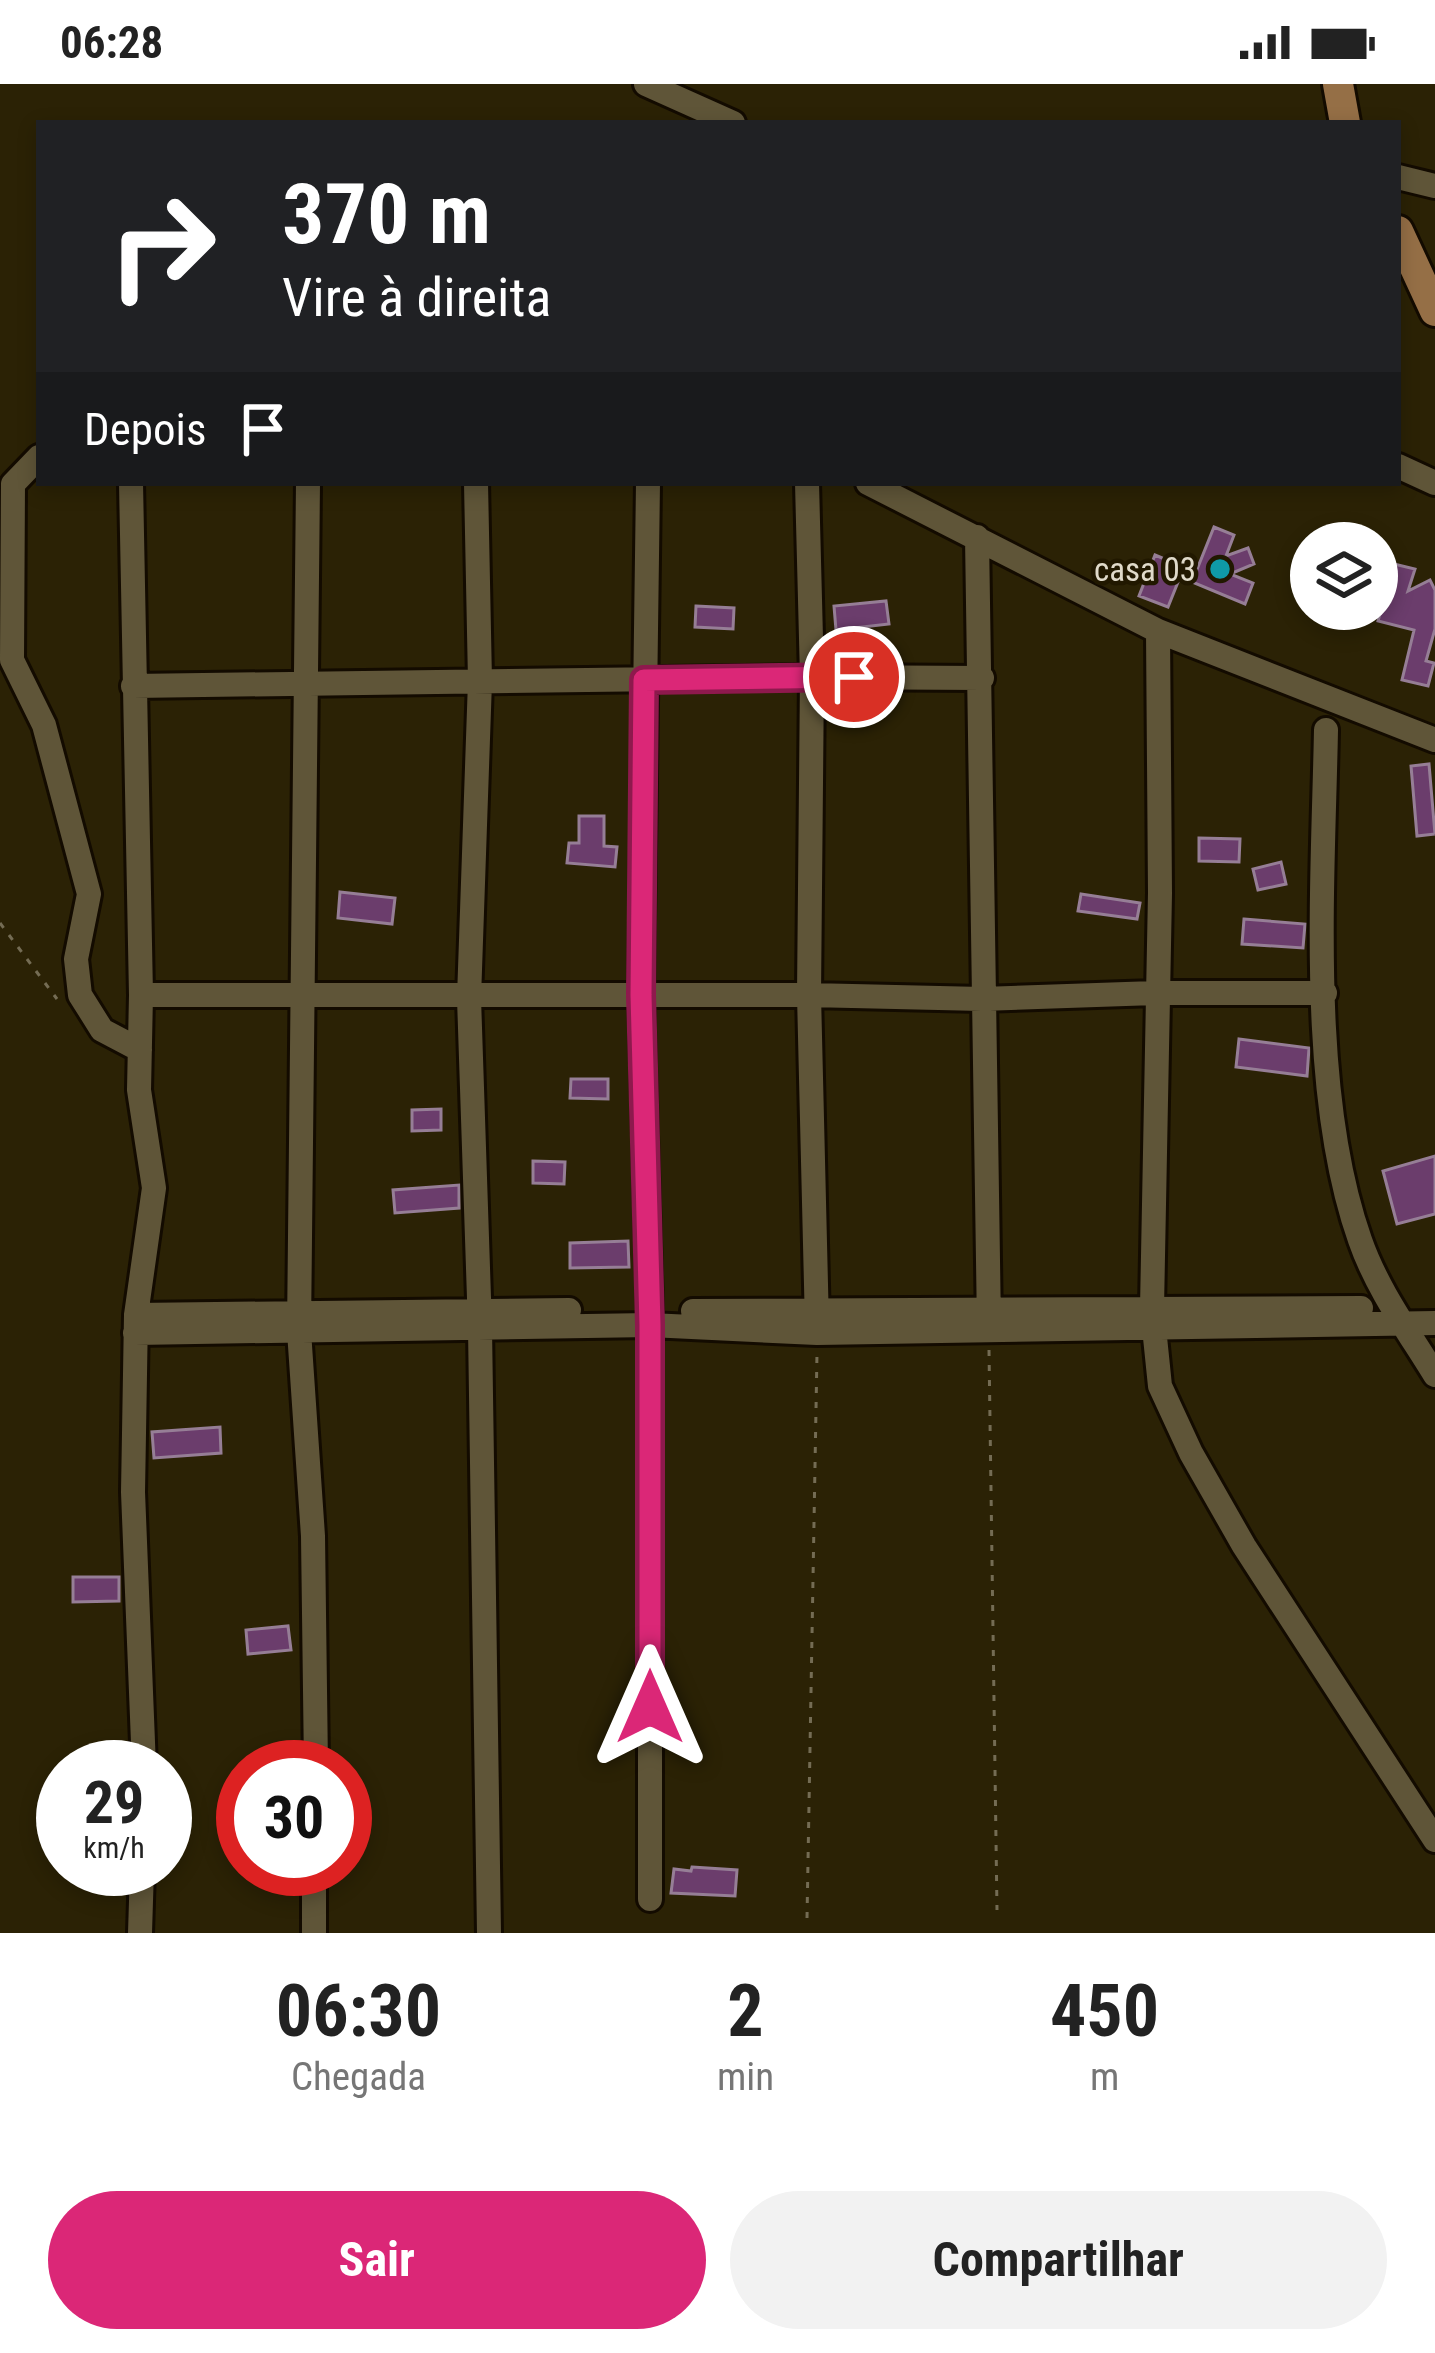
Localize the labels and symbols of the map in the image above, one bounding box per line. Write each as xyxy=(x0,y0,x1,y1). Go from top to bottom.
place label: casa 03 xyxy=(1094,550,1196,589)
marker: casa 03 xyxy=(1207,556,1233,582)
pin xyxy=(803,626,905,728)
position arrow xyxy=(587,1644,713,1770)
speed limit sign: 30 xyxy=(216,1740,372,1896)

